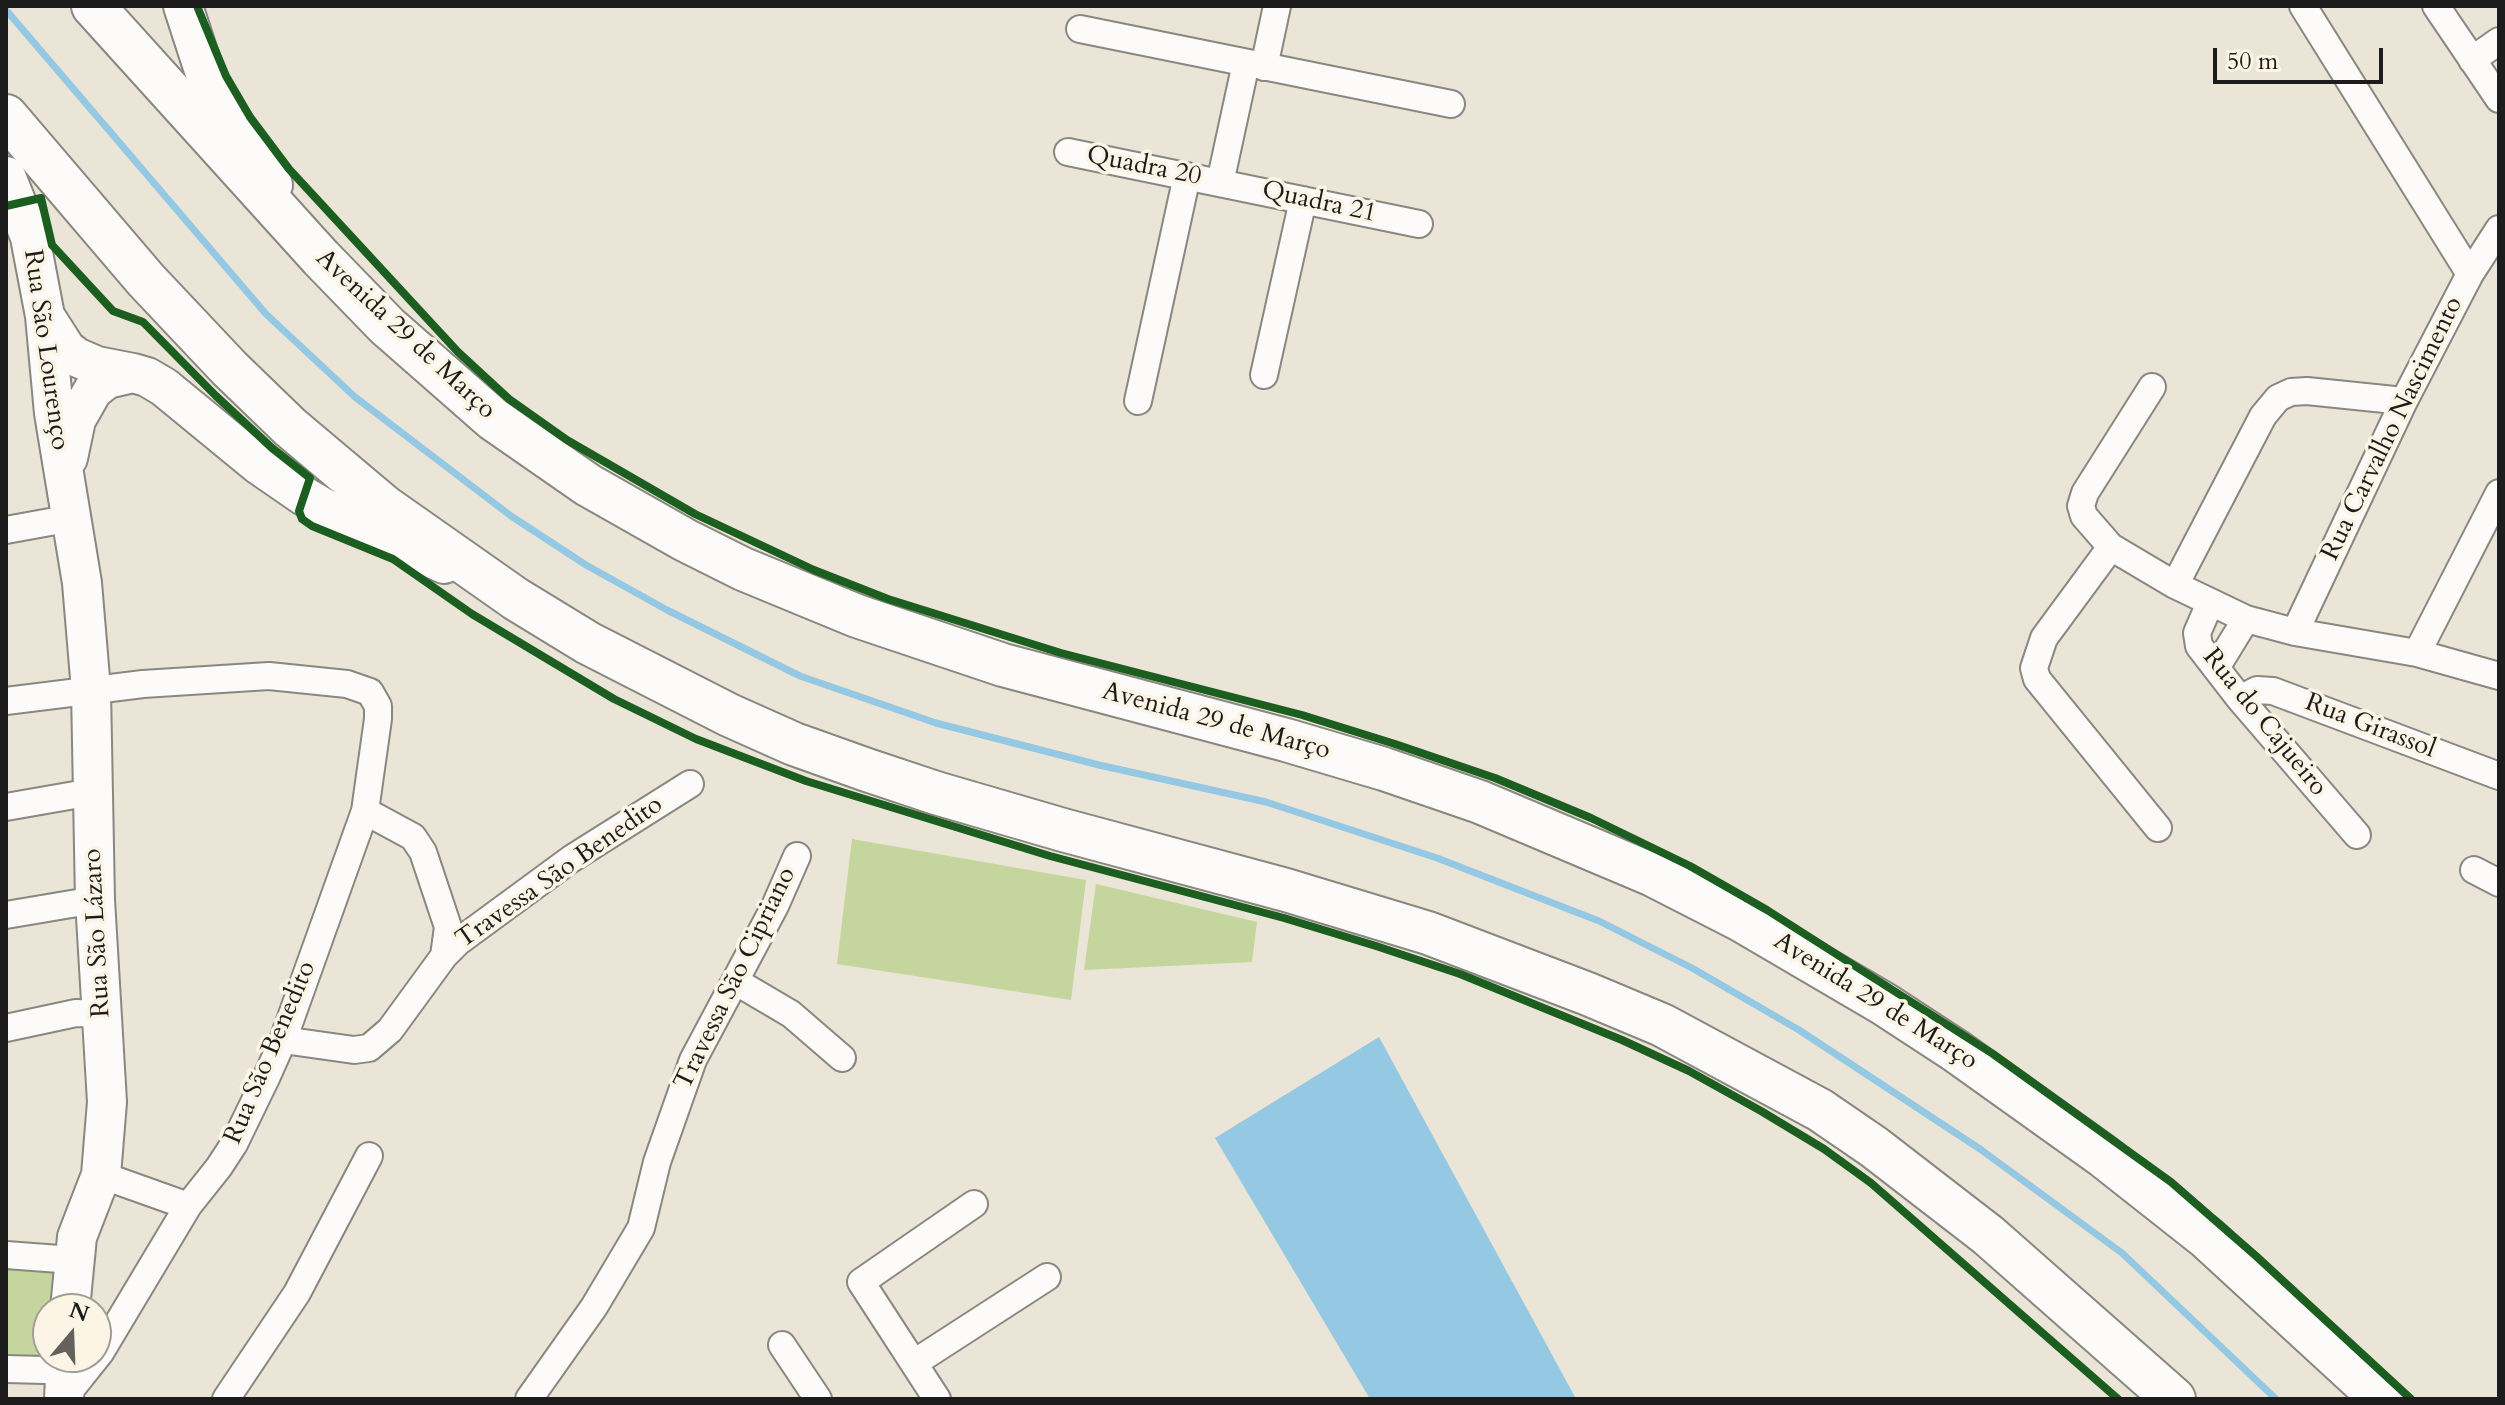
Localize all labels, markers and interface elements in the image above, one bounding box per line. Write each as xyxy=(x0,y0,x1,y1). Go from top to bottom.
scale bar xyxy=(2217,32,2387,82)
text: 50 m xyxy=(2227,45,2278,78)
street label: Quadra 20 xyxy=(1084,141,1204,193)
street label: Quadra 21 xyxy=(1259,176,1379,230)
street label: Avenida 29 de Março xyxy=(308,243,502,427)
street label: Rua São Lourenço xyxy=(16,248,74,452)
street label: Rua Carvalho Nascimento xyxy=(2316,292,2470,566)
street label: Rua do Cajueiro xyxy=(2195,643,2333,803)
street label: Avenida 29 de Março xyxy=(1098,677,1334,767)
street label: Rua Girassol xyxy=(2300,688,2440,766)
street label: Travessa São Benedito xyxy=(451,790,669,956)
street label: Rua São Lázaro xyxy=(78,848,118,1018)
street label: Travessa São Cipriano xyxy=(669,863,803,1095)
street label: Avenida 29 de Março xyxy=(1767,927,1983,1077)
street label: Rua São Benedito xyxy=(218,957,324,1149)
north arrow xyxy=(32,1293,112,1373)
text: N xyxy=(65,1295,93,1329)

